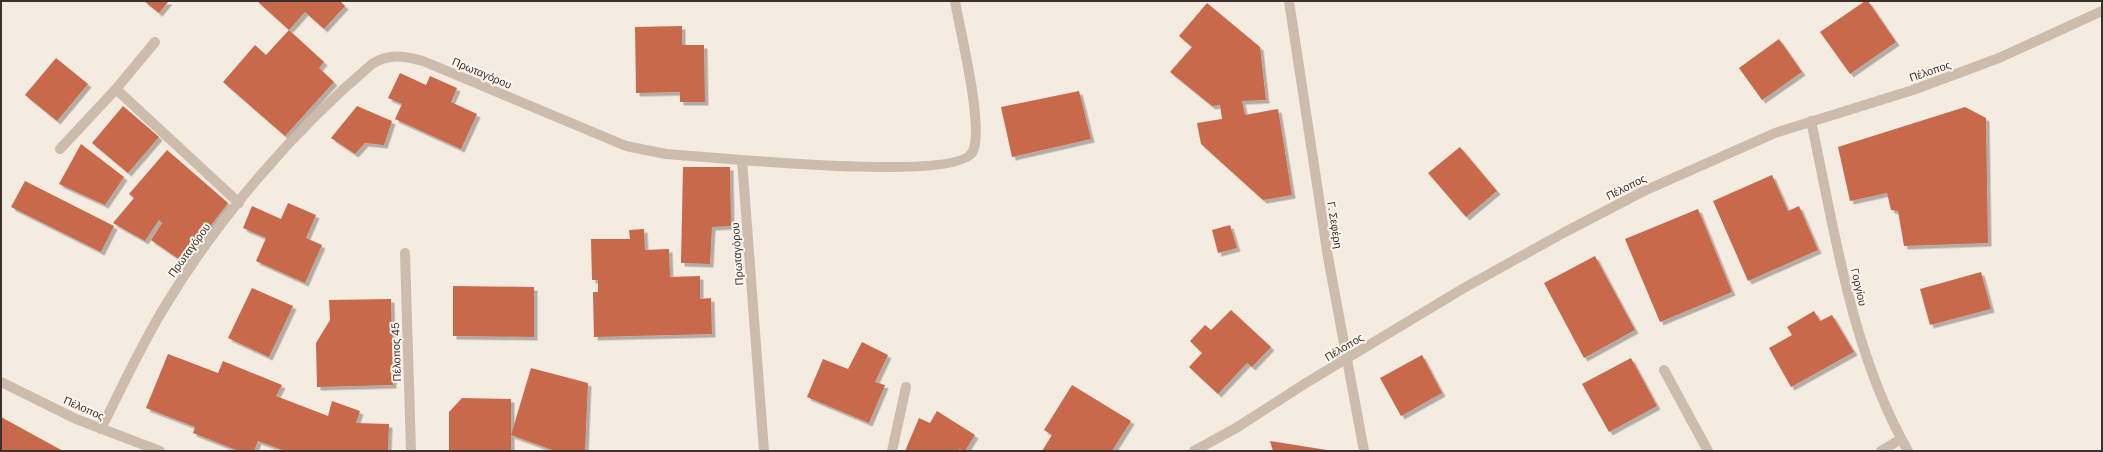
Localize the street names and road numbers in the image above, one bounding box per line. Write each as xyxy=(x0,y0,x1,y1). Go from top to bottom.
street label: Πρωταγόρου xyxy=(450,54,514,92)
street label: Πέλοπος xyxy=(1907,57,1953,85)
street label: Πέλοπος xyxy=(1604,171,1648,203)
street label: Γ. Σεφέρη xyxy=(1324,201,1346,249)
street label: Πρωταγόρου xyxy=(165,220,213,280)
street label: Πρωταγόρου xyxy=(728,222,746,286)
street label: Γοργίου xyxy=(1848,267,1870,307)
street label: Πέλοπος 45 xyxy=(388,322,404,382)
street label: Πέλοπος xyxy=(1322,330,1366,364)
street label: Πέλοπος xyxy=(62,393,106,423)

